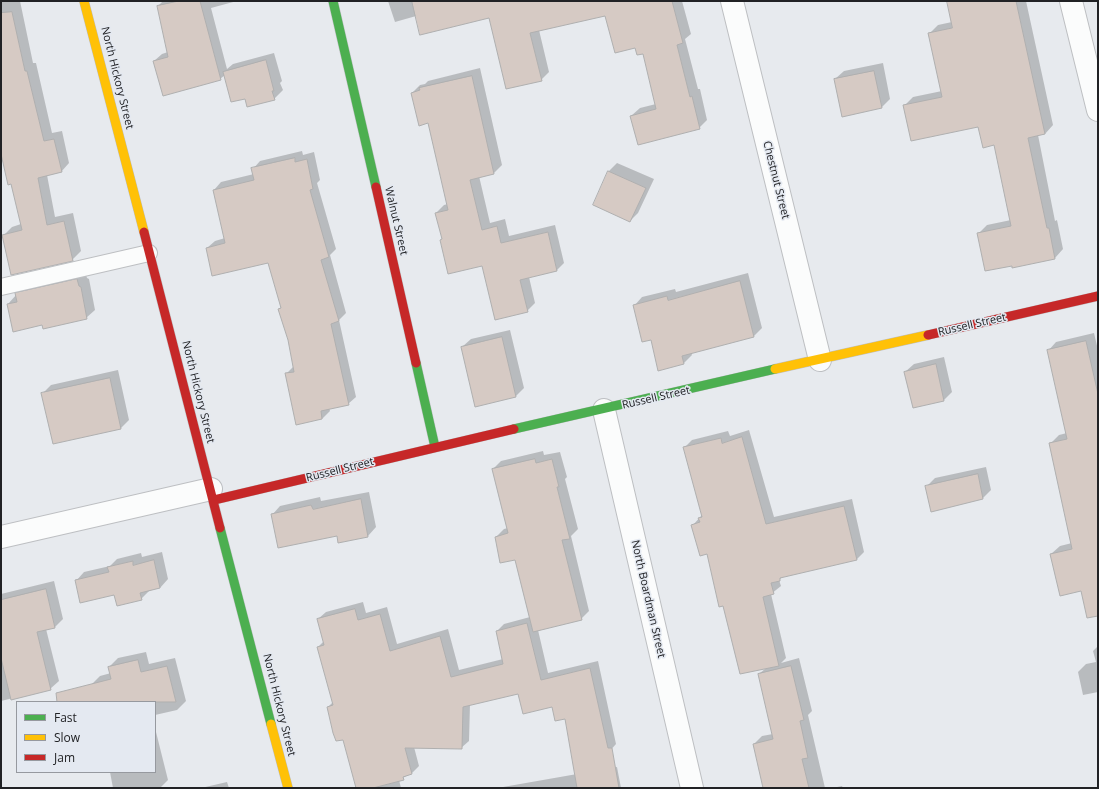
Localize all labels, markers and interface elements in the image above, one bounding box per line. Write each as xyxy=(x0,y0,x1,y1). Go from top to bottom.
street label: North Hickory Street xyxy=(98,25,136,131)
street label: Chestnut Street xyxy=(760,140,792,220)
street label: Walnut Street xyxy=(382,185,410,257)
street label: Russell Street xyxy=(937,311,1007,339)
street label: North Hickory Street xyxy=(179,339,217,445)
street label: Russell Street xyxy=(621,384,691,412)
street label: Russell Street xyxy=(305,455,375,485)
street label: North Boardman Street xyxy=(628,539,668,659)
street label: North Hickory Street xyxy=(260,652,298,758)
legend xyxy=(16,701,156,773)
text: Fast xyxy=(54,709,77,726)
text: Slow xyxy=(54,729,80,746)
text: Jam xyxy=(54,749,75,766)

